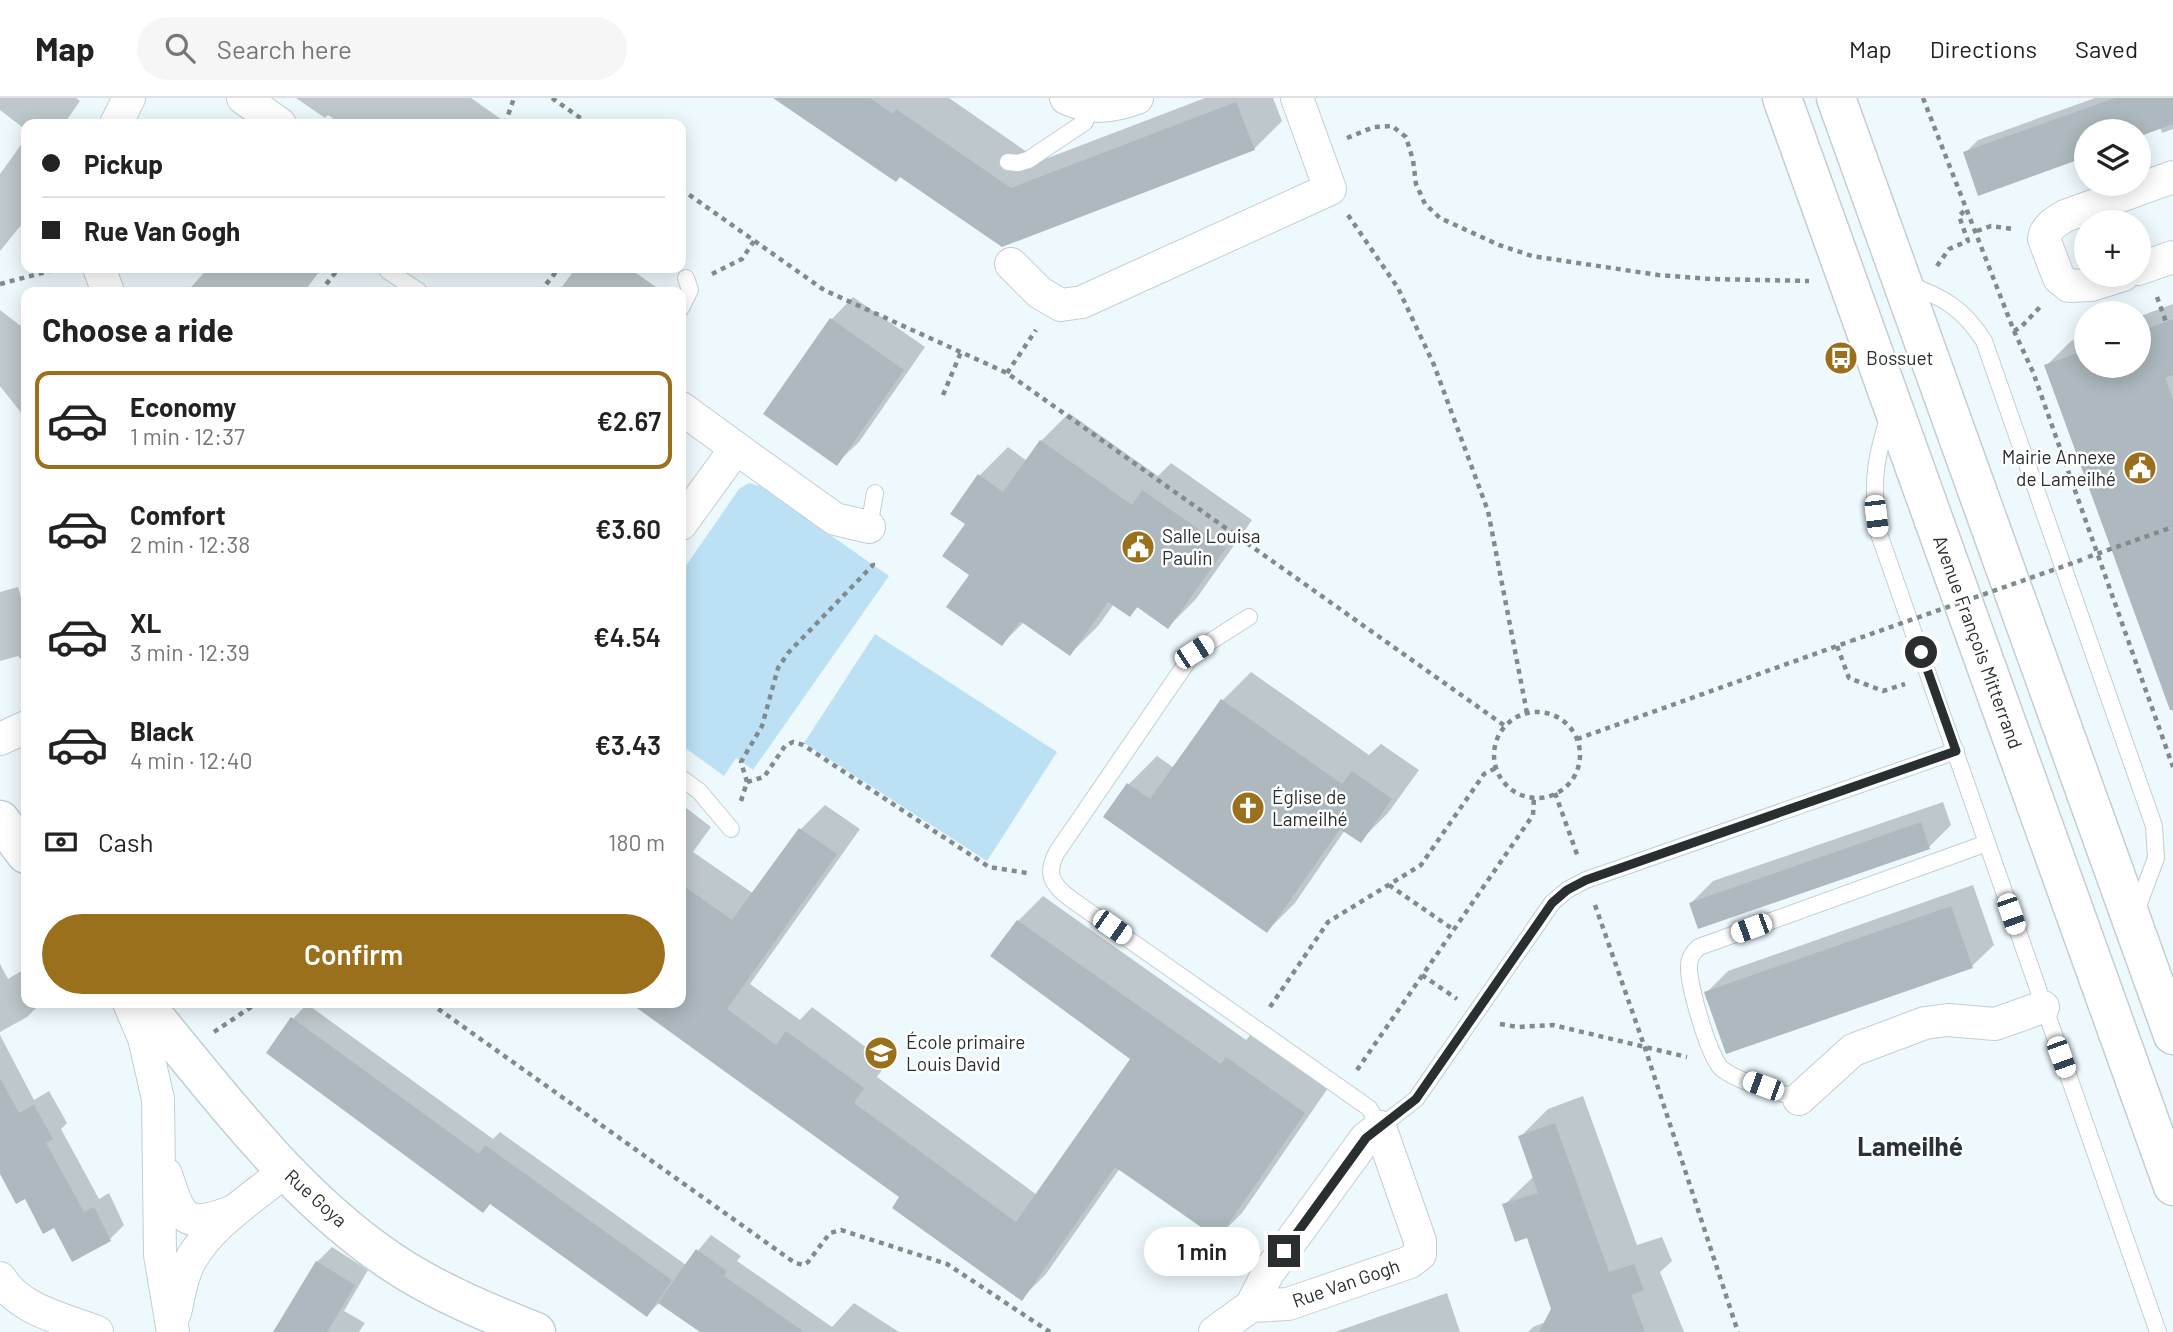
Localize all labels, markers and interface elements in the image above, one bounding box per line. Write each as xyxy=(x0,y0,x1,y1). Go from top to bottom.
search box xyxy=(137,17,627,80)
text: Map xyxy=(35,28,95,68)
icon: search xyxy=(161,29,199,67)
text: Search here xyxy=(217,33,352,64)
text: Map xyxy=(1849,34,1892,63)
text: Directions xyxy=(1930,34,2037,63)
text: Saved xyxy=(2075,34,2138,63)
map controls xyxy=(2074,119,2151,378)
button: layers xyxy=(2074,119,2151,196)
text: Pickup xyxy=(84,148,163,179)
button: + xyxy=(2074,210,2151,287)
text: Rue Van Gogh xyxy=(84,215,240,246)
button: − xyxy=(2074,301,2151,378)
text: Choose a ride xyxy=(42,310,234,348)
bus stop icon: Bossuet xyxy=(1822,339,1860,377)
place label: Bossuet xyxy=(1866,346,1933,369)
icon: car xyxy=(46,389,109,452)
text: Economy xyxy=(130,391,236,422)
text: €2.67 xyxy=(597,405,661,436)
text: 1 min · 12:37 xyxy=(130,422,245,450)
place label: Mairie Annexe de Lameilhé xyxy=(2002,445,2116,490)
public building icon: Mairie Annexe de Lameilhé xyxy=(2121,449,2159,487)
car xyxy=(1864,494,1889,538)
icon: car xyxy=(46,497,109,560)
text: Comfort xyxy=(130,499,226,530)
text: €3.60 xyxy=(595,513,661,544)
place label: Salle Louisa Paulin xyxy=(1162,524,1260,569)
public building icon: Salle Louisa Paulin xyxy=(1119,528,1157,566)
text: 2 min · 12:38 xyxy=(130,530,250,558)
street label: Avenue François Mitterrand xyxy=(1929,532,2028,752)
icon: car xyxy=(46,605,109,668)
text: XL xyxy=(130,607,161,638)
text: €4.54 xyxy=(593,621,661,652)
car xyxy=(1171,632,1218,672)
route start xyxy=(1905,636,1937,668)
text: 3 min · 12:39 xyxy=(130,638,250,666)
icon: car xyxy=(46,713,109,776)
text: Black xyxy=(130,715,194,746)
text: €3.43 xyxy=(595,729,661,760)
text: 4 min · 12:40 xyxy=(130,746,252,774)
place label: Église de Lameilhé xyxy=(1272,785,1348,830)
church icon: Église de Lameilhé xyxy=(1229,789,1267,827)
icon: cash xyxy=(42,823,80,861)
text: Cash xyxy=(98,826,153,857)
text: 180 m xyxy=(608,828,665,856)
car xyxy=(1995,891,2028,937)
car xyxy=(1089,906,1136,948)
car xyxy=(1728,911,1775,945)
button: Confirm xyxy=(42,914,665,994)
place label: École primaire Louis David xyxy=(906,1030,1025,1075)
school or university icon: École primaire Louis David xyxy=(862,1034,900,1072)
car xyxy=(2044,1034,2079,1080)
car xyxy=(1740,1069,1787,1103)
district label: Lameilhé xyxy=(1857,1130,1963,1161)
street label: Rue Goya xyxy=(281,1164,352,1231)
callout: 1 min xyxy=(1144,1226,1260,1276)
route end xyxy=(1268,1235,1300,1267)
text: 1 min xyxy=(1177,1237,1227,1265)
street label: Rue Van Gogh xyxy=(1289,1253,1403,1312)

